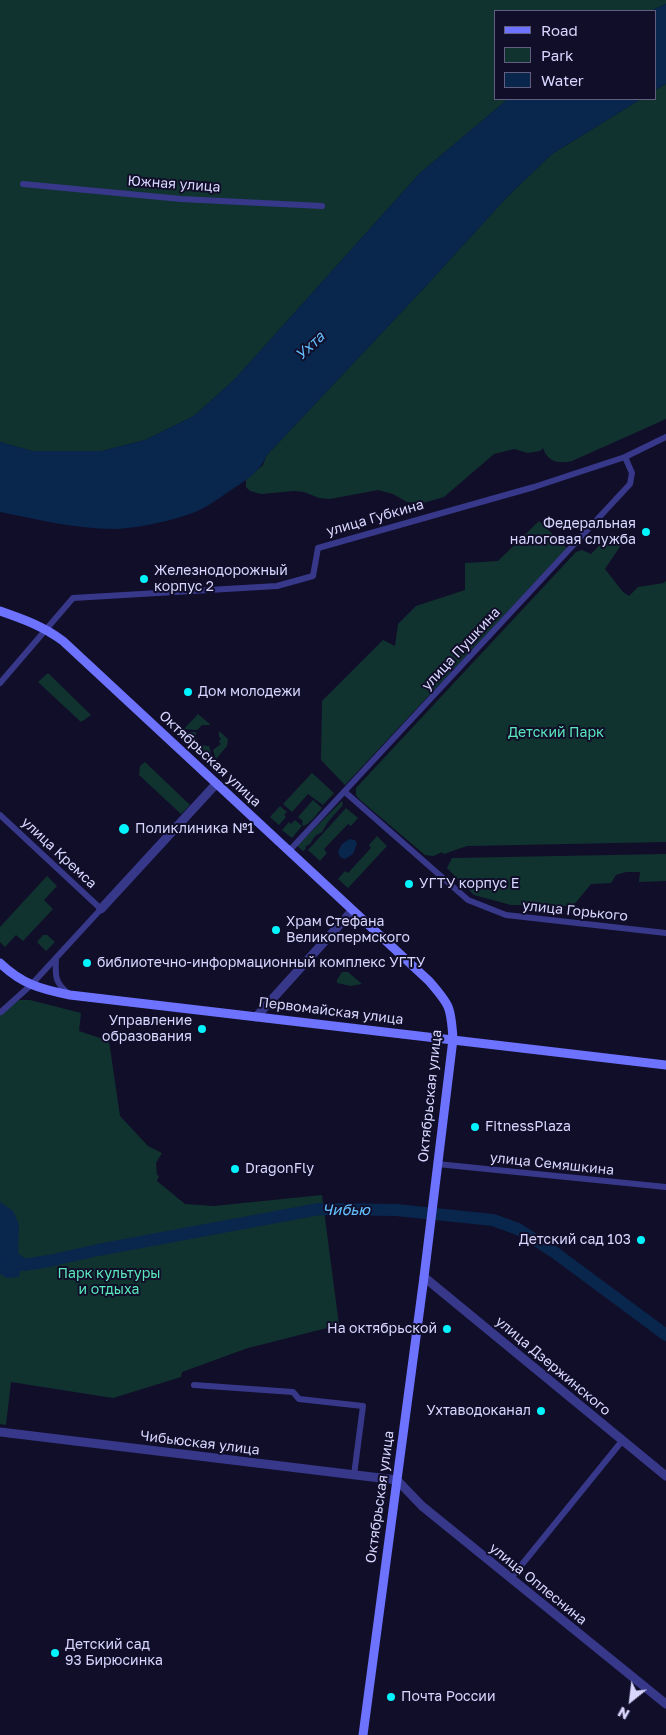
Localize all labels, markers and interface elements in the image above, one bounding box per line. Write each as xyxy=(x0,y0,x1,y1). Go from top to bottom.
legend xyxy=(493,10,656,100)
text: Road xyxy=(541,21,578,39)
text: Park xyxy=(541,46,573,64)
text: Water xyxy=(541,71,584,89)
street label: Южная улица xyxy=(127,172,221,196)
water label: Ухта xyxy=(292,328,328,364)
street label: улица Губкина xyxy=(324,496,426,540)
place label: Федеральная налоговая служба xyxy=(510,516,636,548)
marker: Федеральная налоговая служба xyxy=(640,526,652,538)
place label: Железнодорожный корпус 2 xyxy=(154,563,288,596)
marker: Железнодорожный корпус 2 xyxy=(138,573,150,585)
street label: улица Пушкина xyxy=(418,604,504,694)
place label: Дом молодежи xyxy=(198,684,301,700)
marker: Дом молодежи xyxy=(182,686,194,698)
street label: Октябрьская улица xyxy=(155,707,265,811)
park label: Детский Парк xyxy=(508,725,604,741)
street label: улица Кремса xyxy=(18,814,100,892)
place label: Поликлиника №1 xyxy=(135,821,254,837)
marker: Поликлиника №1 xyxy=(117,822,131,836)
place label: УГТУ корпус Е xyxy=(419,876,519,892)
marker: УГТУ корпус Е xyxy=(403,878,415,890)
street label: улица Горького xyxy=(521,897,629,925)
place label: Храм Стефана Великопермского xyxy=(286,914,410,946)
marker: Храм Стефана Великопермского xyxy=(270,924,282,936)
place label: библиотечно-информационный комплекс УГТУ xyxy=(97,955,425,971)
marker: библиотечно-информационный комплекс УГТУ xyxy=(81,957,93,969)
street label: Первомайская улица xyxy=(258,994,404,1028)
place label: Управление образования xyxy=(102,1013,192,1046)
marker: Управление образования xyxy=(196,1023,208,1035)
street label: Октябрьская улица xyxy=(415,1029,445,1163)
place label: FitnessPlaza xyxy=(485,1119,571,1135)
marker: FitnessPlaza xyxy=(469,1121,481,1133)
street label: улица Семяшкина xyxy=(489,1149,615,1179)
place label: DragonFly xyxy=(245,1161,314,1177)
marker: DragonFly xyxy=(229,1163,241,1175)
water label: Чибью xyxy=(322,1201,370,1219)
place label: Детский сад 103 xyxy=(519,1232,631,1248)
marker: Детский сад 103 xyxy=(635,1234,647,1246)
park label: Парк культуры и отдыха xyxy=(58,1266,160,1298)
street label: улица Дзержинского xyxy=(492,1313,614,1419)
place label: На октябрьской xyxy=(327,1321,437,1337)
marker: На октябрьской xyxy=(441,1323,453,1335)
place label: Ухтаводоканал xyxy=(426,1403,531,1419)
marker: Ухтаводоканал xyxy=(535,1405,547,1417)
street label: Чибьюская улица xyxy=(139,1427,261,1459)
street label: Октябрьская улица xyxy=(362,1430,398,1564)
street label: улица Оплеснина xyxy=(486,1539,590,1629)
place label: Детский сад 93 Бирюсинка xyxy=(65,1637,163,1670)
marker: Детский сад 93 Бирюсинка xyxy=(49,1647,61,1659)
north arrow xyxy=(606,1675,656,1725)
place label: Почта России xyxy=(401,1689,495,1705)
marker: Почта России xyxy=(385,1691,397,1703)
text: N xyxy=(615,1704,632,1724)

